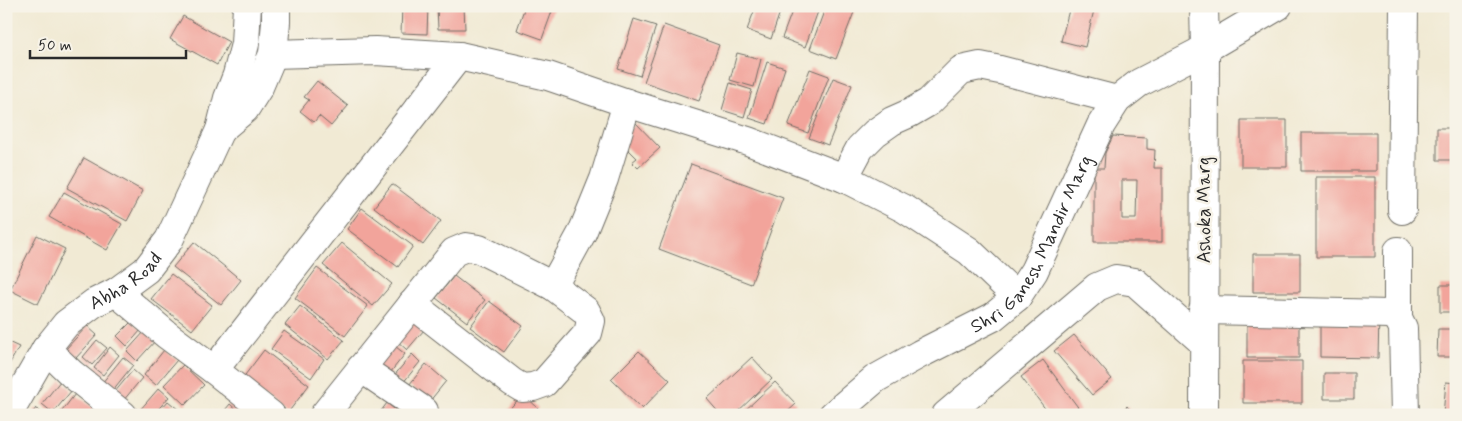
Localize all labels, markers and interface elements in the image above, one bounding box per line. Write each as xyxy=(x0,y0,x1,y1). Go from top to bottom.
scale bar xyxy=(30,28,186,60)
text: 50 m xyxy=(38,36,72,56)
street label: Shri Ganesh Mandir Marg xyxy=(966,151,1099,339)
street label: Ashoka Marg xyxy=(1192,157,1218,263)
street label: Abha Road xyxy=(85,247,168,316)

